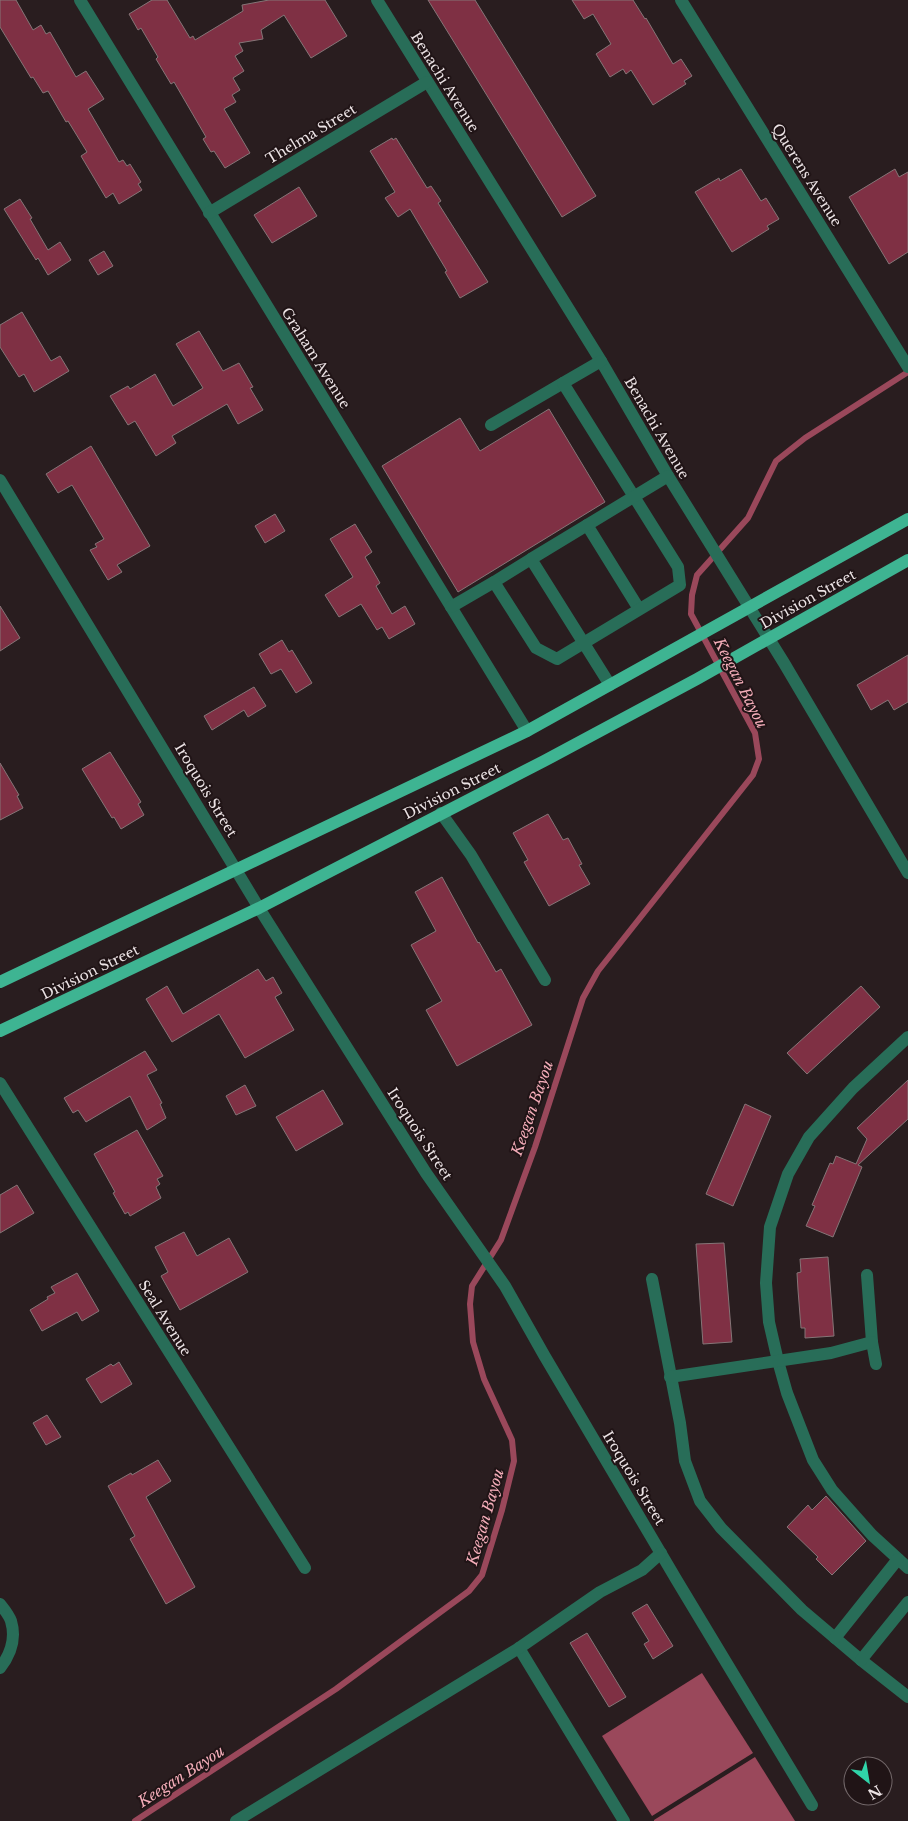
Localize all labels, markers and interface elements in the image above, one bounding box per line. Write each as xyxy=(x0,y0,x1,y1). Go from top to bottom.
street label: Benachi Avenue xyxy=(407,29,483,135)
street label: Thelma Street xyxy=(263,100,360,168)
street label: Querens Avenue xyxy=(768,120,846,230)
street label: Graham Avenue xyxy=(278,304,354,412)
street label: Benachi Avenue xyxy=(620,374,694,482)
street label: Division Street xyxy=(757,565,860,633)
water label: Keegan Bayou xyxy=(710,634,772,732)
street label: Iroquois Street xyxy=(171,740,241,841)
street label: Division Street xyxy=(400,758,504,823)
street label: Division Street xyxy=(38,940,142,1003)
water label: Keegan Bayou xyxy=(507,1058,557,1159)
street label: Iroquois Street xyxy=(383,1084,457,1184)
street label: Seal Avenue xyxy=(135,1277,195,1359)
street label: Iroquois Street xyxy=(599,1428,669,1529)
water label: Keegan Bayou xyxy=(462,1467,508,1568)
water label: Keegan Bayou xyxy=(133,1741,228,1812)
north arrow xyxy=(843,1756,893,1806)
text: N xyxy=(864,1781,885,1803)

